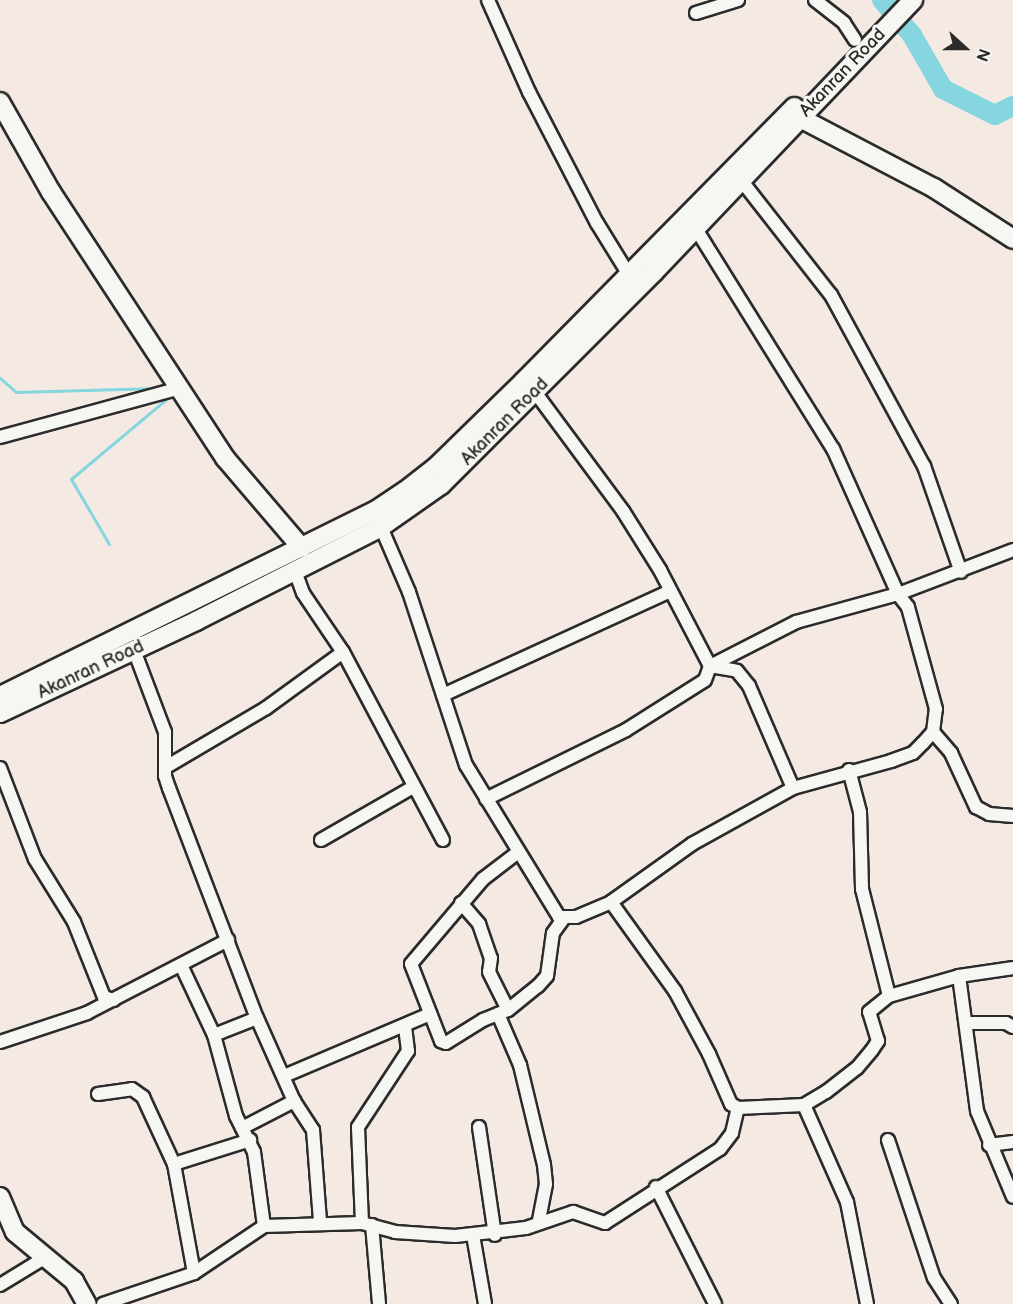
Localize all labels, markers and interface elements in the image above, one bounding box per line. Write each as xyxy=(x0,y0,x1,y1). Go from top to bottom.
north arrow xyxy=(935,18,995,78)
street label: Akanran Road xyxy=(795,24,891,122)
text: N xyxy=(971,46,993,64)
street label: Akanran Road xyxy=(457,374,553,470)
street label: Akanran Road xyxy=(34,636,148,704)

